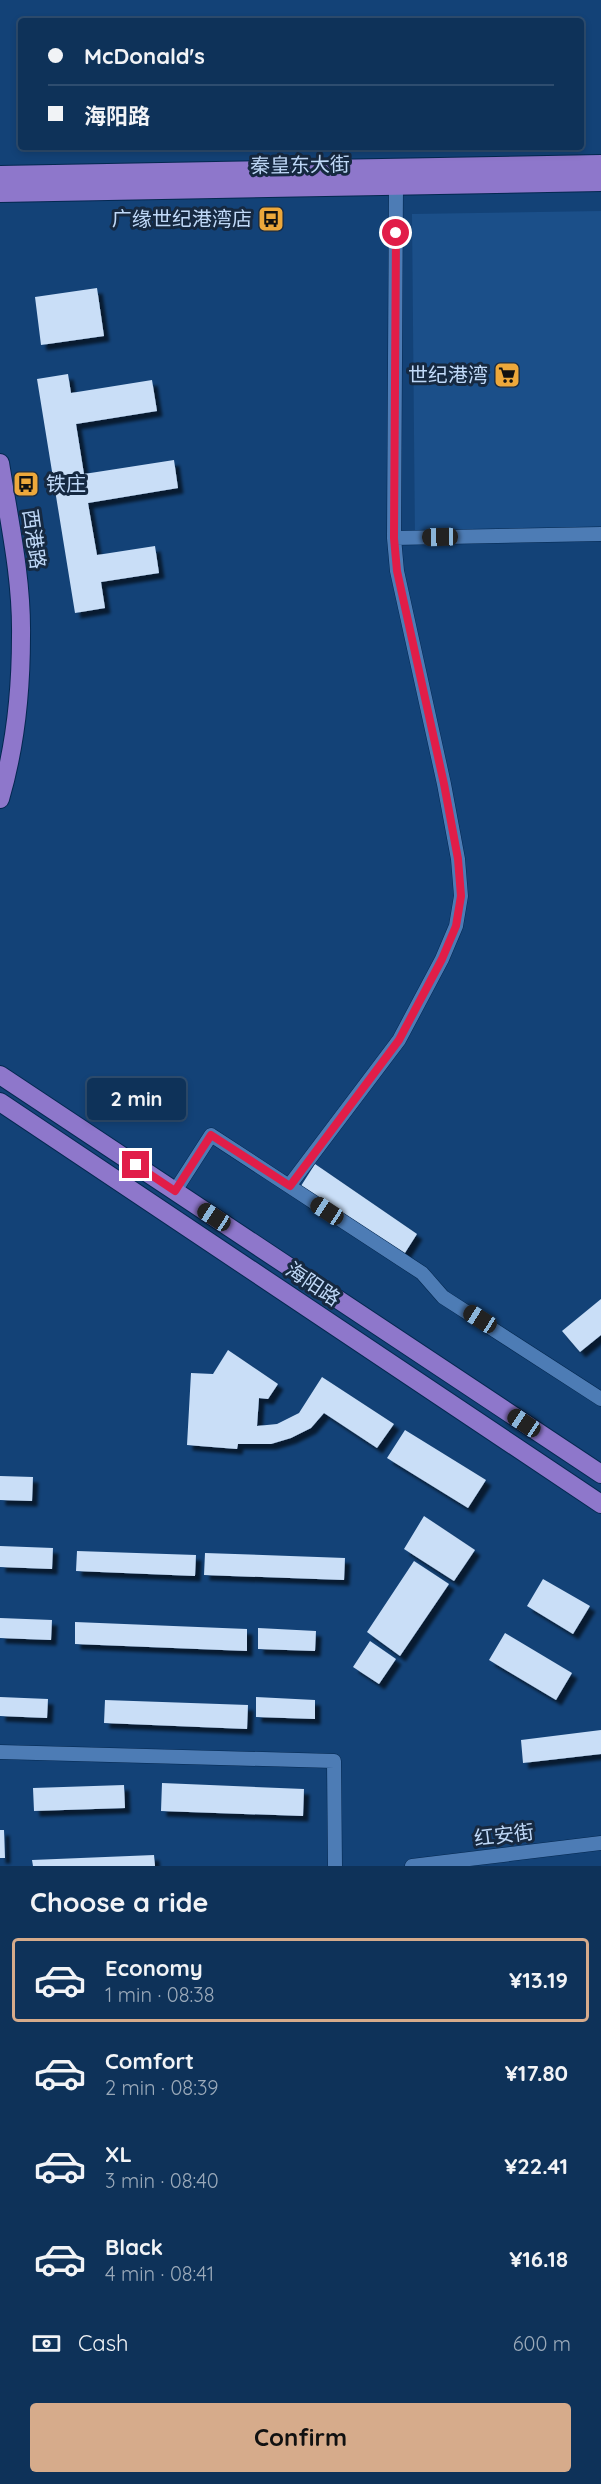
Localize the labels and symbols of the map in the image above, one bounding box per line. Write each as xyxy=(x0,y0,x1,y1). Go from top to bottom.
street label: 秦皇东大街 xyxy=(250,151,350,178)
bus stop icon: 广缘世纪港湾店 xyxy=(256,204,286,234)
place label: 广缘世纪港湾店 xyxy=(112,206,252,231)
route start xyxy=(382,219,409,246)
supermarket icon: 世纪港湾 xyxy=(492,360,522,390)
place label: 世纪港湾 xyxy=(408,362,488,387)
bus stop icon: 铁庄 xyxy=(11,469,41,499)
place label: 铁庄 xyxy=(46,471,86,496)
street label: 西港路 xyxy=(18,507,51,570)
car xyxy=(422,528,458,546)
callout: 2 min xyxy=(86,1078,186,1120)
route end xyxy=(122,1151,149,1178)
car xyxy=(307,1194,347,1228)
car xyxy=(194,1200,234,1234)
street label: 海阳路 xyxy=(281,1256,345,1311)
car xyxy=(460,1302,500,1336)
car xyxy=(504,1405,544,1441)
street label: 红安街 xyxy=(473,1818,535,1851)

